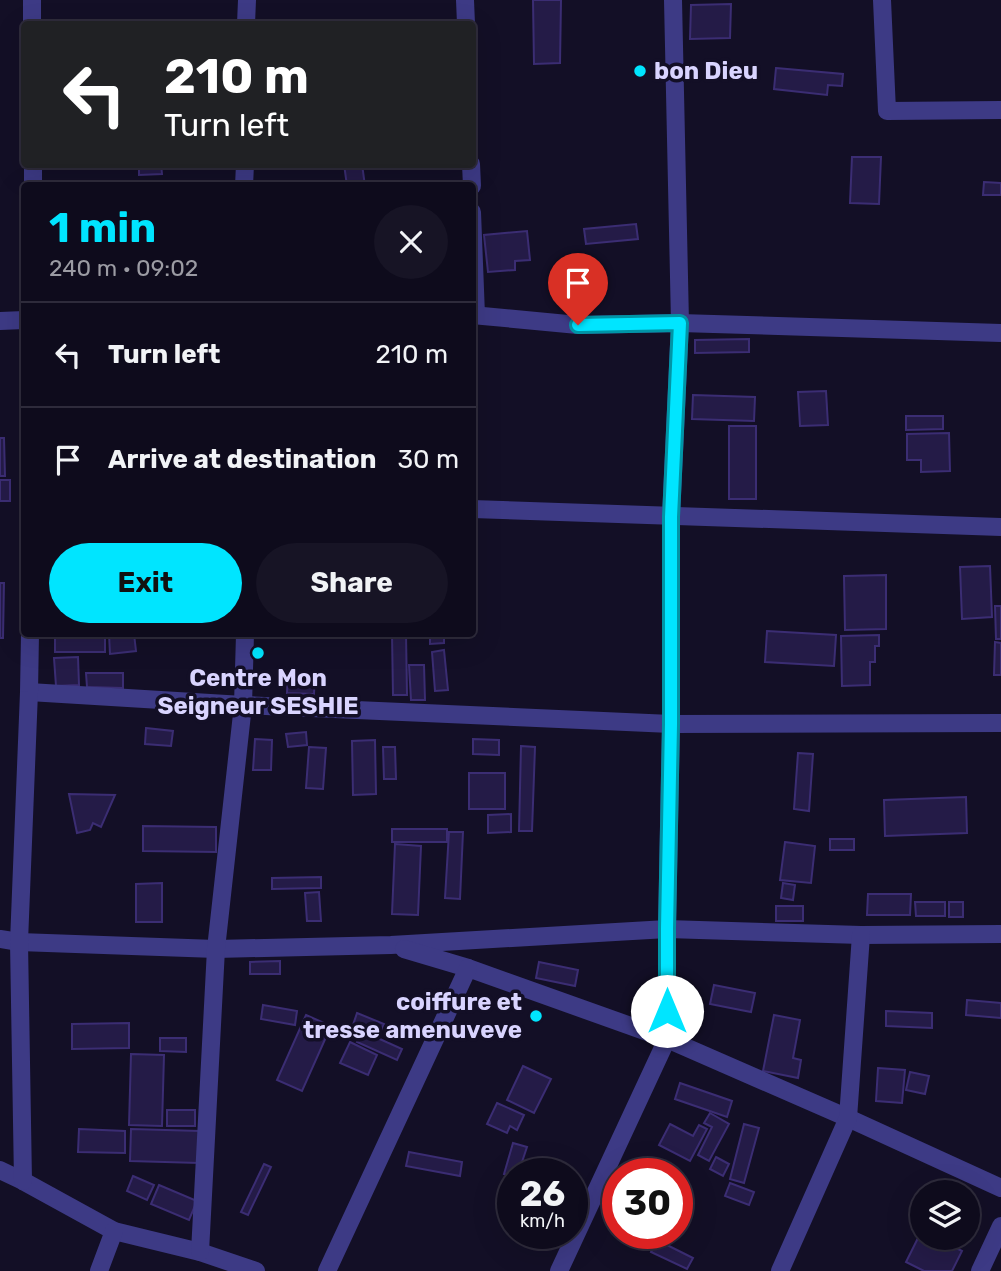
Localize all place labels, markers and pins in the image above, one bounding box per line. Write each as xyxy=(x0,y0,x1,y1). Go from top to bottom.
place label: bon Dieu xyxy=(654,57,758,85)
marker: bon Dieu xyxy=(632,63,648,79)
pin xyxy=(548,253,608,325)
marker: Centre Mon Seigneur SESHIE xyxy=(250,645,266,661)
place label: Centre Mon Seigneur SESHIE xyxy=(157,664,359,720)
place label: coiffure et tresse amenuveve xyxy=(303,988,522,1044)
marker: coiffure et tresse amenuveve xyxy=(528,1008,544,1024)

